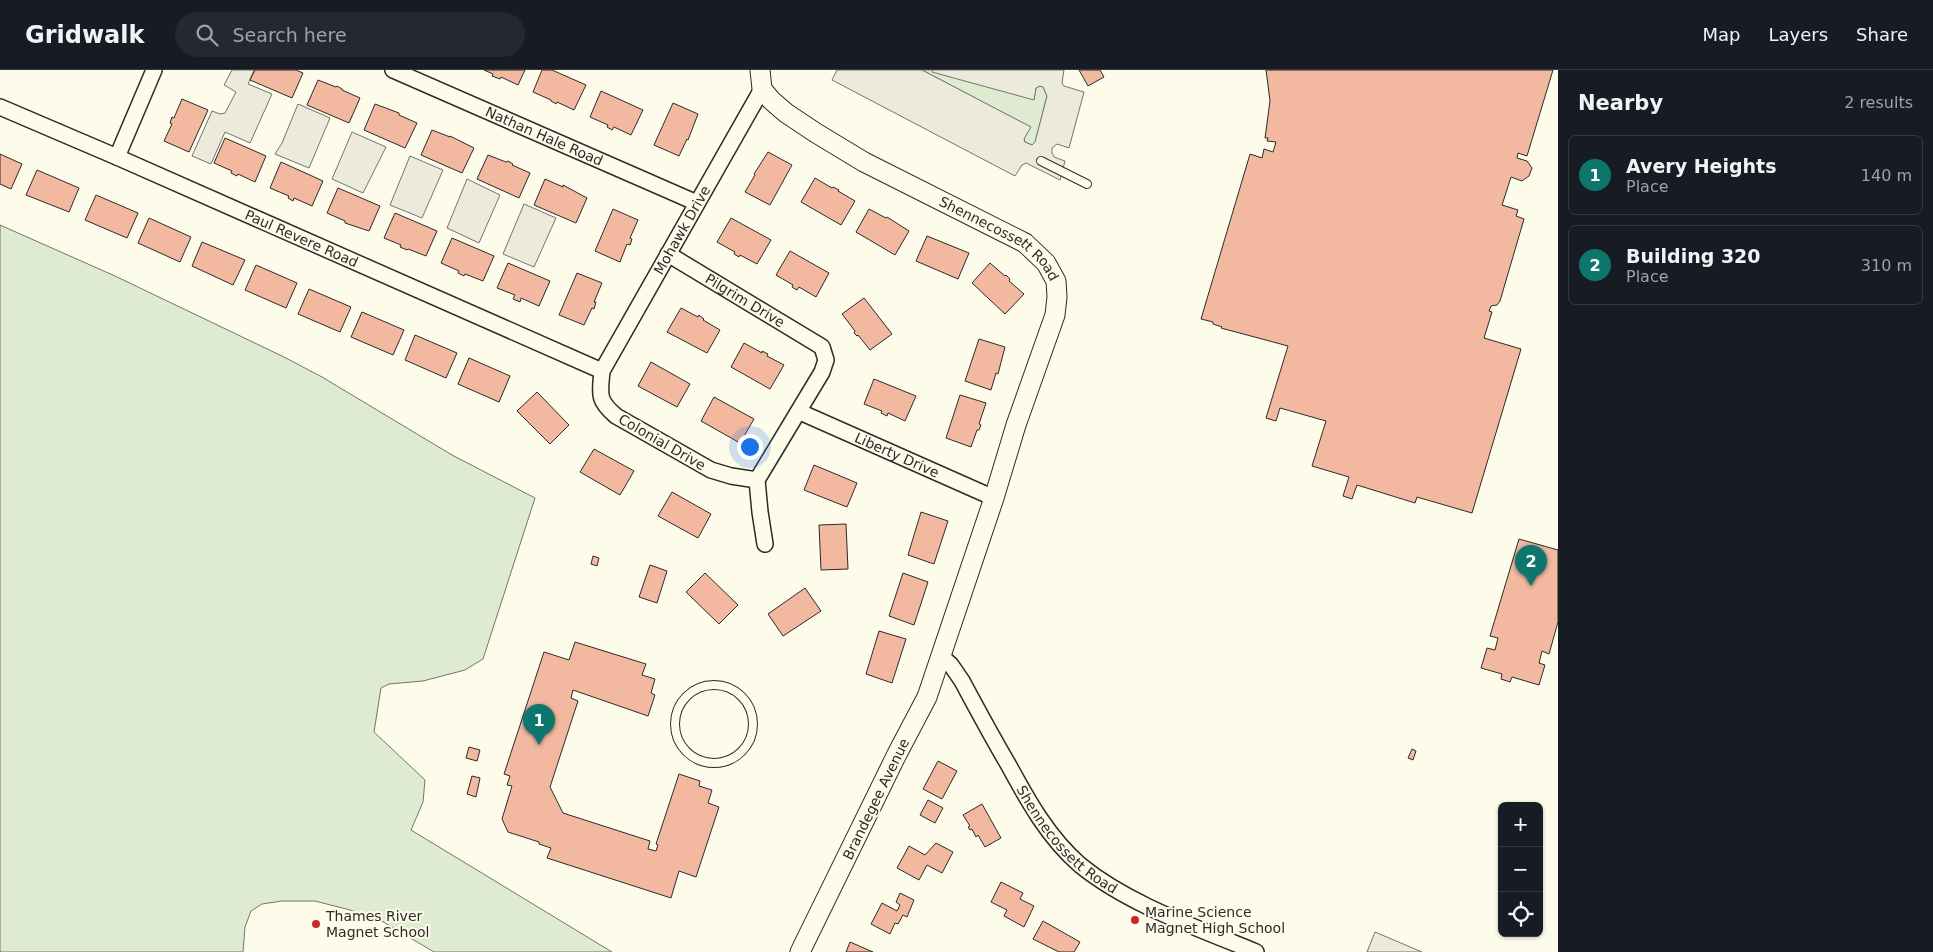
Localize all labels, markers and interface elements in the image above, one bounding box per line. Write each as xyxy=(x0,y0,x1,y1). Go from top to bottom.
search box xyxy=(175,12,525,57)
text: Gridwalk xyxy=(25,21,145,49)
icon: search xyxy=(193,21,221,49)
text: Search here xyxy=(233,24,347,46)
text: Map xyxy=(1702,24,1740,45)
text: Layers xyxy=(1768,24,1828,45)
text: Share xyxy=(1856,24,1908,45)
text: Nearby xyxy=(1578,91,1663,115)
text: 2 results xyxy=(1844,93,1913,112)
street label: Nathan Hale Road xyxy=(483,103,605,169)
text: Avery Heights xyxy=(1626,155,1777,177)
text: 1 xyxy=(1589,166,1601,185)
text: 140 m xyxy=(1861,166,1912,185)
text: Place xyxy=(1626,177,1669,196)
street label: Mohawk Drive xyxy=(650,183,713,277)
street label: Shennecossett Road xyxy=(937,193,1062,283)
street label: Paul Revere Road xyxy=(243,207,361,270)
text: Building 320 xyxy=(1626,245,1761,267)
text: 2 xyxy=(1589,256,1601,275)
text: 310 m xyxy=(1861,256,1912,275)
text: Place xyxy=(1626,267,1669,286)
street label: Pilgrim Drive xyxy=(702,270,788,331)
street label: Colonial Drive xyxy=(616,411,708,473)
street label: Liberty Drive xyxy=(852,429,942,481)
your location xyxy=(737,434,763,460)
pin: 2 xyxy=(1515,545,1547,586)
pin: 1 xyxy=(523,704,555,745)
street label: Brandegee Avenue xyxy=(840,736,912,862)
street label: Shennecossett Road xyxy=(1013,783,1120,897)
map controls xyxy=(1498,802,1543,937)
button: + xyxy=(1498,802,1543,847)
button: − xyxy=(1498,847,1543,892)
button: locate xyxy=(1498,892,1543,937)
place label: Marine Science Magnet High School xyxy=(1145,904,1285,936)
place label: Thames River Magnet School xyxy=(325,908,429,940)
marker: Marine Science Magnet High School xyxy=(1129,914,1141,926)
marker: Thames River Magnet School xyxy=(310,918,322,930)

